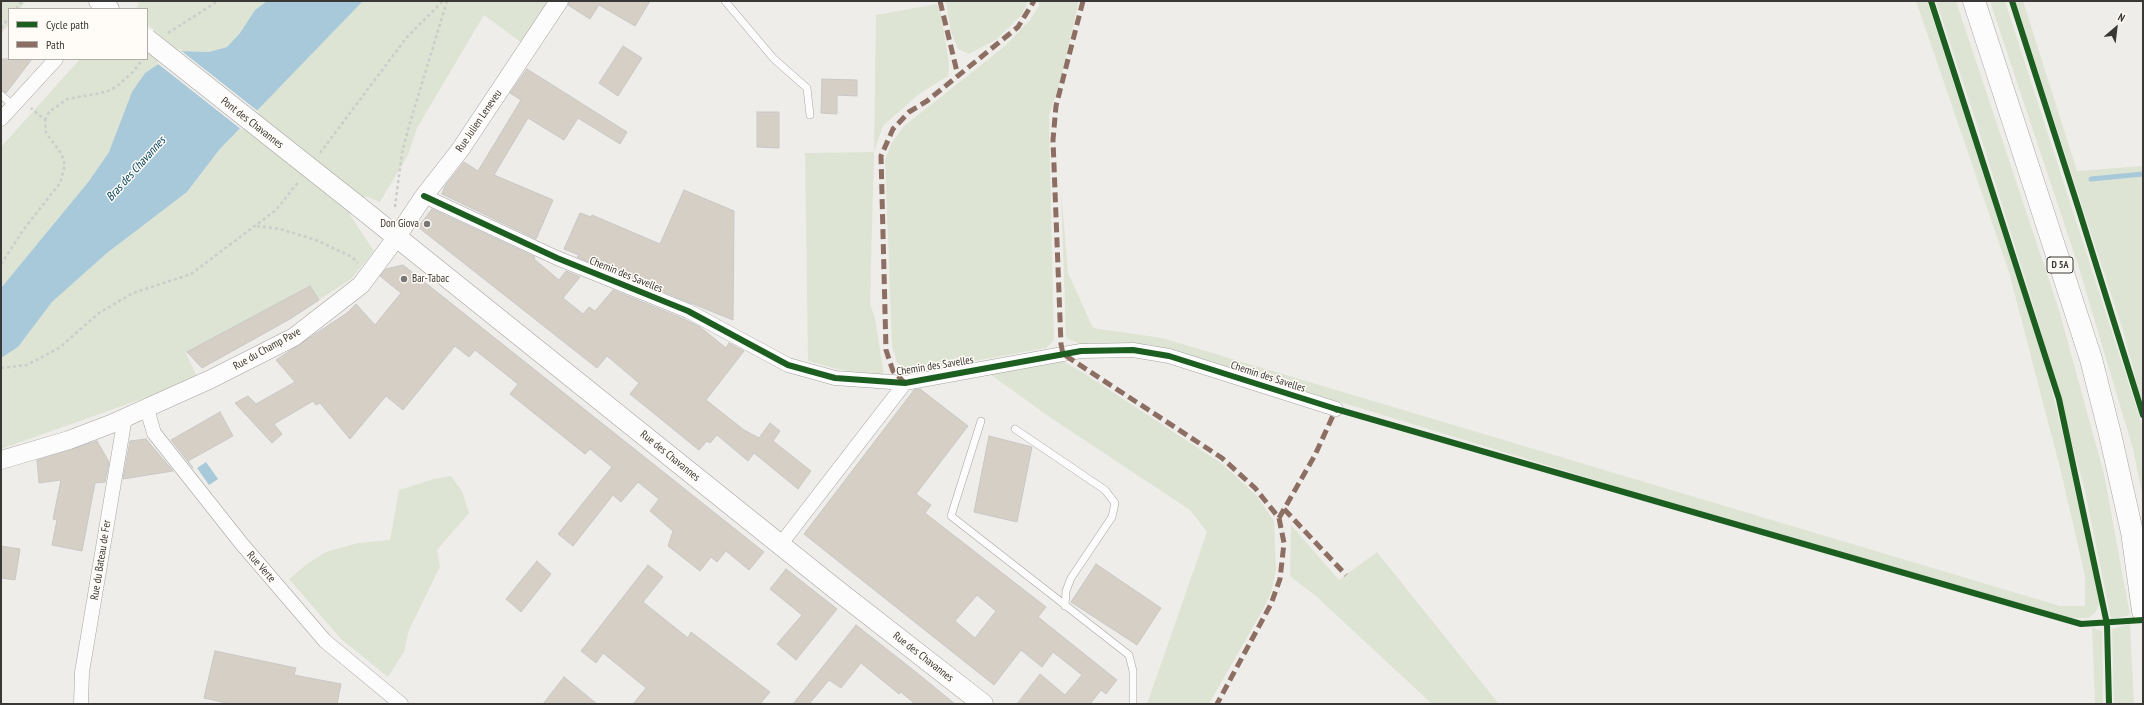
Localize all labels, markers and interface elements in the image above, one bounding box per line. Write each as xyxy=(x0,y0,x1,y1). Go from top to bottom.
legend xyxy=(8,8,148,60)
north arrow xyxy=(2096,8,2136,48)
text: N xyxy=(2116,10,2128,25)
text: Cycle path xyxy=(46,17,89,32)
text: Path xyxy=(46,37,64,52)
street label: Rue Julien Leneveu xyxy=(453,87,505,155)
street label: Pont des Chavannes xyxy=(218,94,286,152)
water label: Bras des Chavannes xyxy=(103,134,169,204)
place label: Don Giova xyxy=(380,217,419,231)
marker: Don Giova xyxy=(422,219,432,229)
street label: Chemin des Savelles xyxy=(587,254,665,296)
road number: D 5A xyxy=(2047,257,2073,273)
place label: Bar-Tabac xyxy=(412,272,449,286)
marker: Bar-Tabac xyxy=(399,274,409,284)
street label: Rue du Champ Pave xyxy=(231,325,303,373)
street label: Chemin des Savelles xyxy=(896,353,974,379)
street label: Chemin des Savelles xyxy=(1229,359,1307,395)
street label: Rue des Chavannes xyxy=(637,428,703,484)
street label: Rue du Bateau de Fer xyxy=(88,519,114,601)
street label: Rue Verte xyxy=(244,549,278,585)
street label: Rue des Chavannes xyxy=(890,629,956,685)

